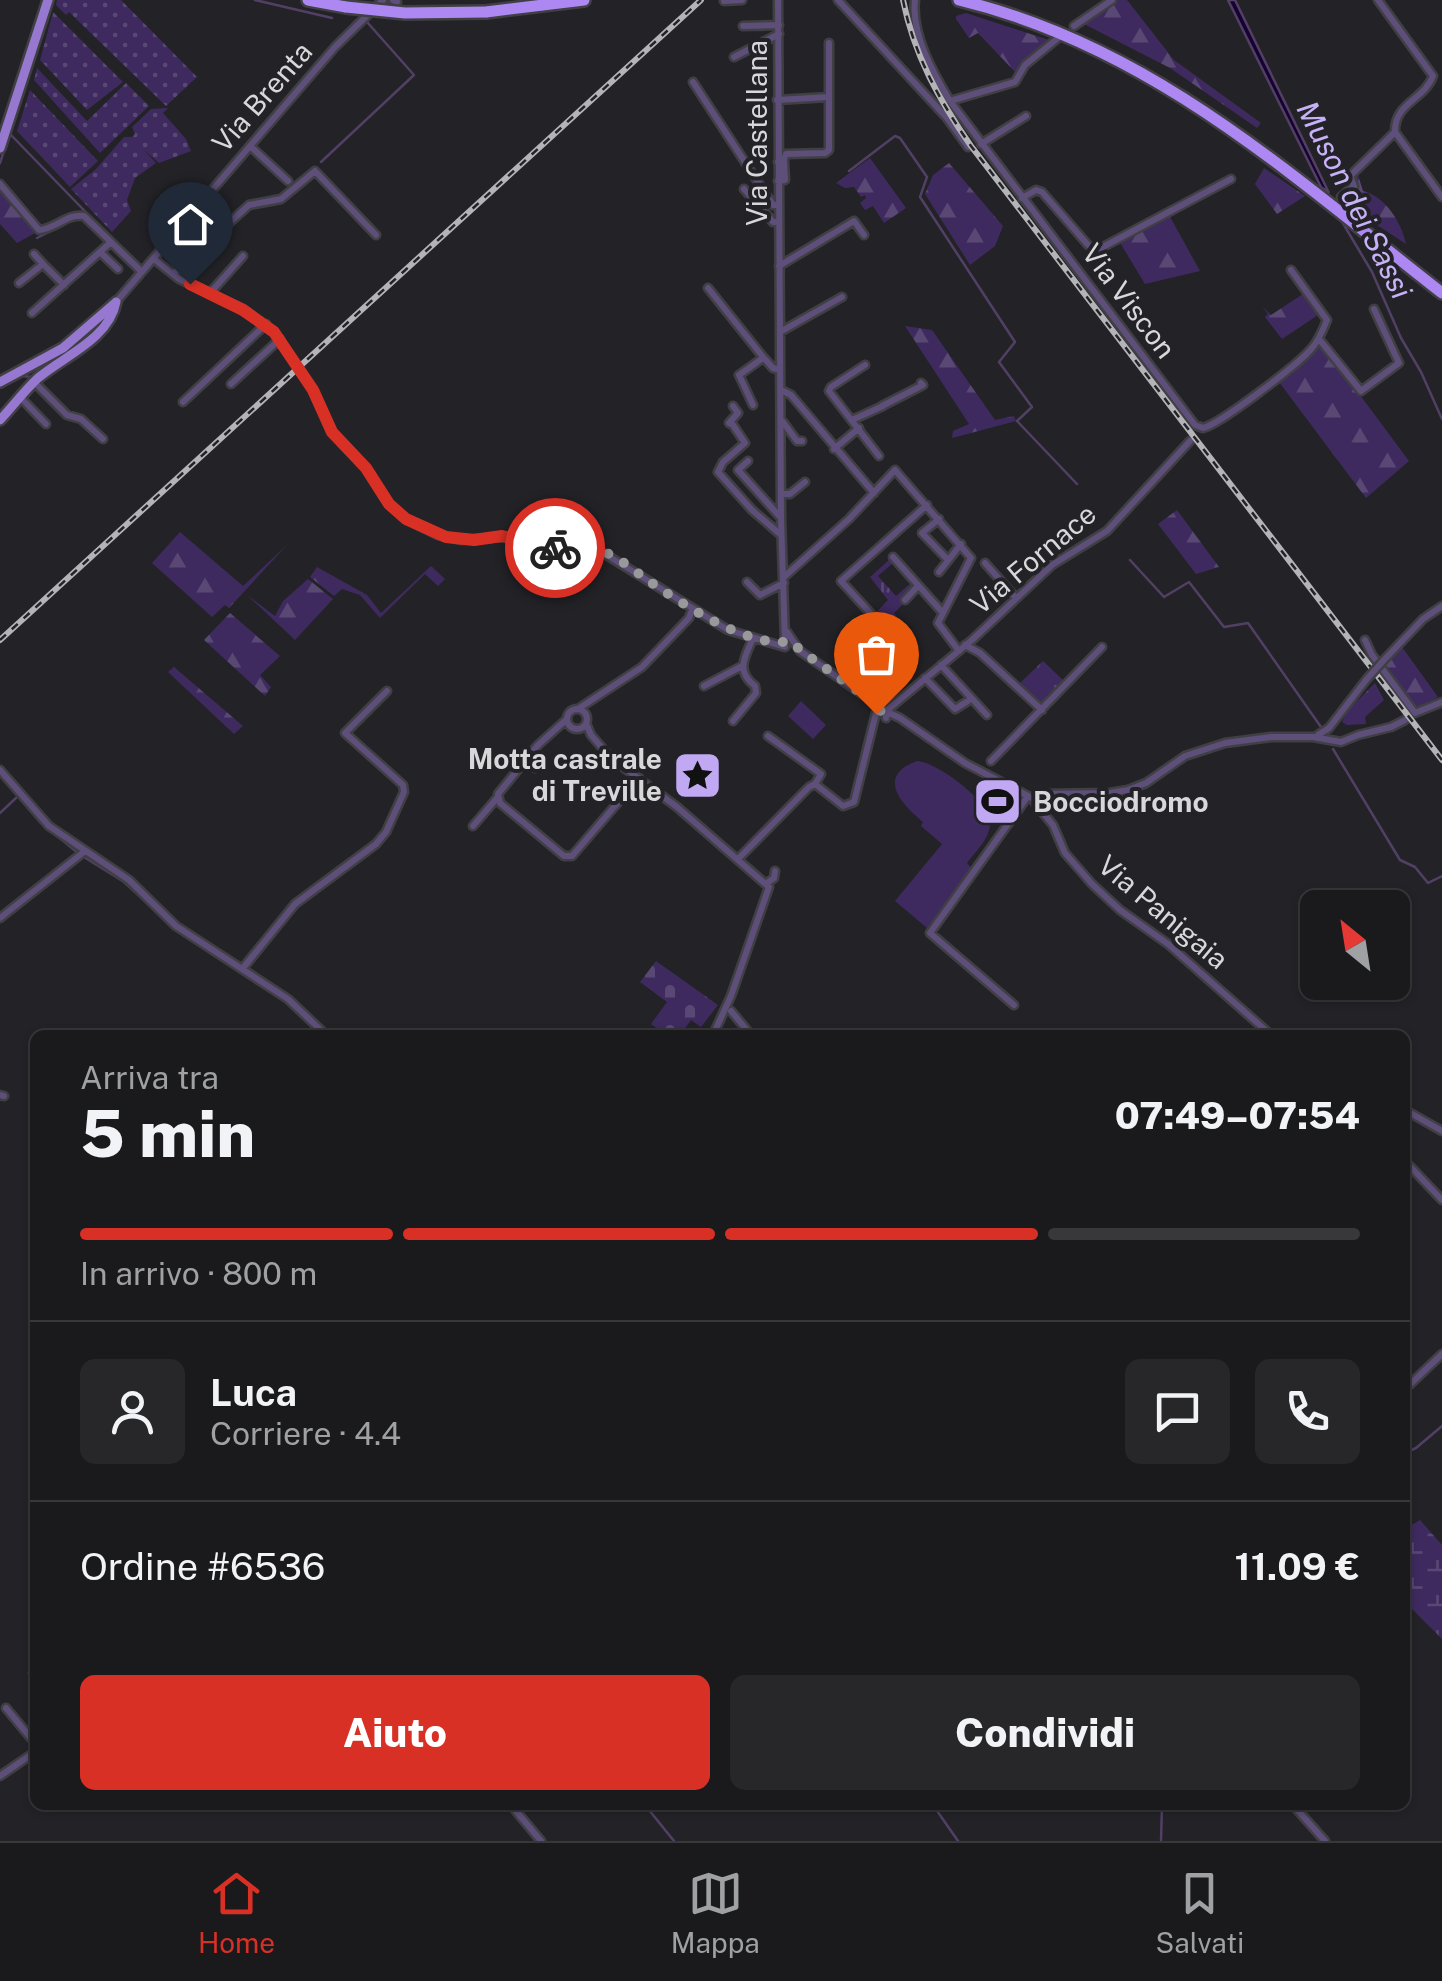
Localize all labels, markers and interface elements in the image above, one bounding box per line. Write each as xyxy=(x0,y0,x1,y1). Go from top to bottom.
street label: Via Brenta xyxy=(205,35,318,159)
street label: Via Castellana xyxy=(740,40,773,226)
water label: Muson dei Sassi xyxy=(1290,95,1420,305)
pin xyxy=(148,182,233,285)
icon: home xyxy=(163,197,218,252)
street label: Via Viscon xyxy=(1076,237,1183,364)
street label: Via Fornace xyxy=(963,497,1102,621)
courier xyxy=(505,498,605,598)
icon: bike xyxy=(528,521,583,576)
pin xyxy=(834,612,919,715)
icon: bag xyxy=(849,627,904,682)
place label: Motta castrale di Treville xyxy=(468,742,662,807)
place icon: Motta castrale di Treville xyxy=(671,749,723,801)
sports icon: Bocciodromo xyxy=(972,776,1024,828)
place label: Bocciodromo xyxy=(1033,785,1209,818)
street label: Via Panigaia xyxy=(1092,848,1235,975)
north arrow xyxy=(1300,890,1410,1000)
map controls xyxy=(1300,890,1410,1000)
text: Arriva tra xyxy=(80,1059,219,1096)
text: 07:49–07:54 xyxy=(1115,1093,1360,1138)
text: 5 min xyxy=(80,1095,255,1172)
text: In arrivo · 800 m xyxy=(80,1255,317,1292)
button: person xyxy=(80,1359,185,1464)
button: chat xyxy=(1125,1359,1230,1464)
button: phone xyxy=(1255,1359,1360,1464)
text: Luca xyxy=(210,1370,297,1415)
text: Corriere · 4.4 xyxy=(210,1415,401,1452)
text: Ordine #6536 xyxy=(80,1544,325,1589)
text: 11.09 € xyxy=(1234,1544,1360,1589)
button: Aiuto xyxy=(80,1675,710,1790)
button: Condividi xyxy=(730,1675,1360,1790)
tab: Home xyxy=(198,1866,275,1959)
tab: Mappa xyxy=(671,1866,760,1959)
tab: Salvati xyxy=(1156,1866,1244,1959)

